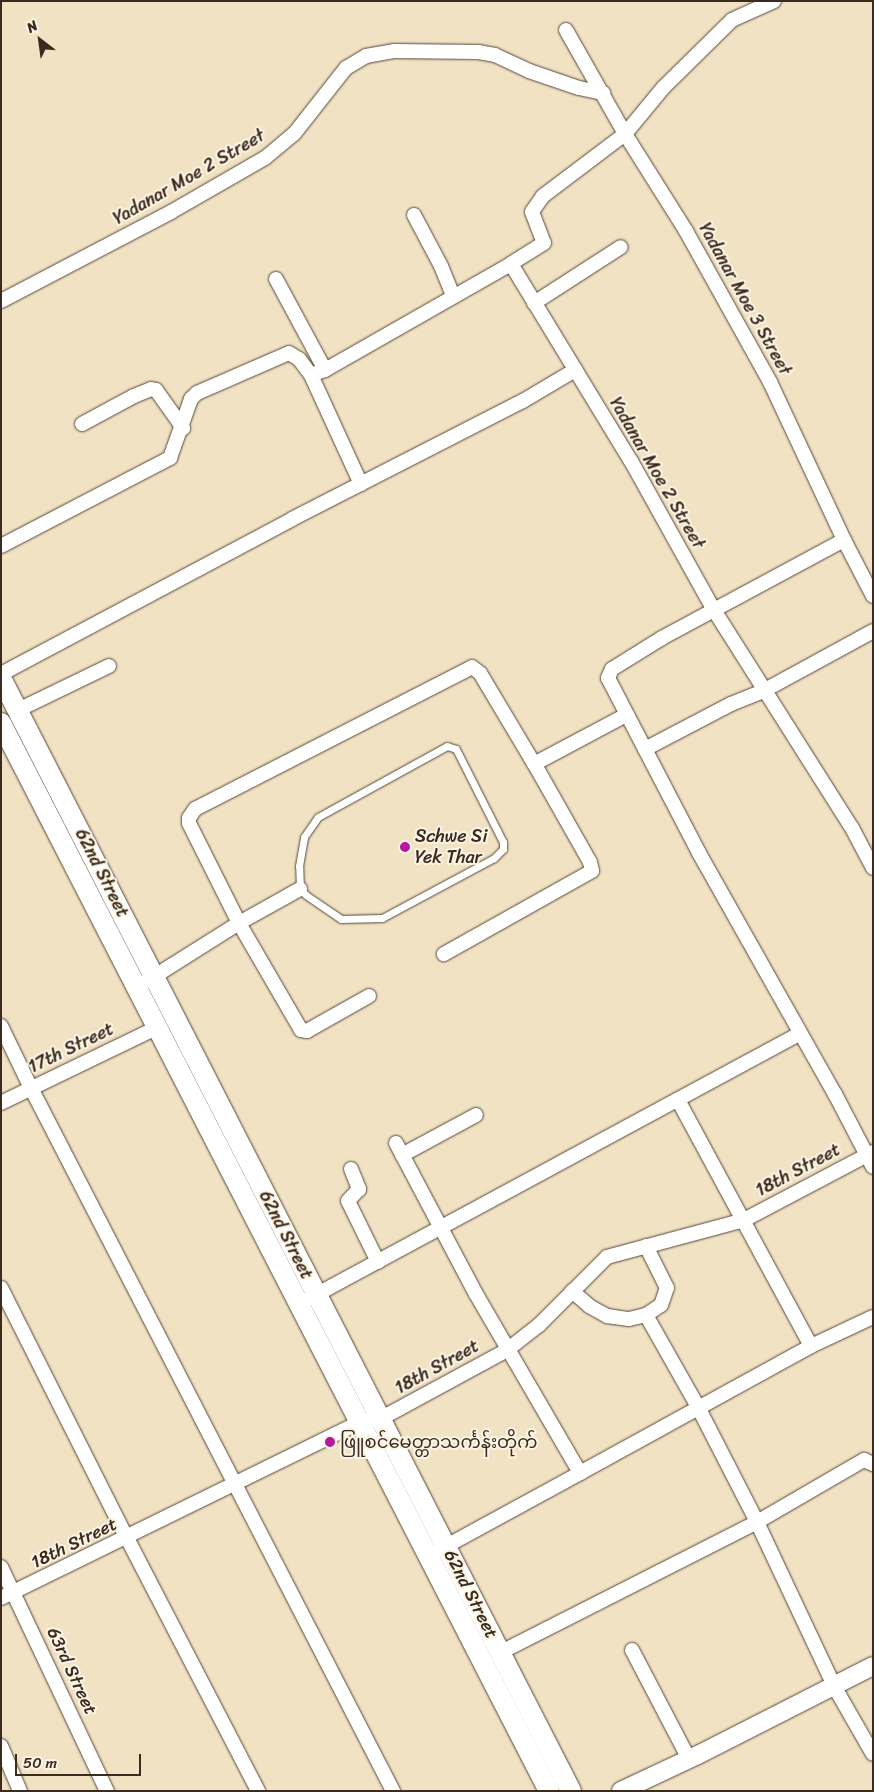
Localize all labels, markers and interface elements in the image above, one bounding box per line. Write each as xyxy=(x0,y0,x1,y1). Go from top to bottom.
text: N xyxy=(22,13,43,40)
north arrow xyxy=(15,15,65,65)
street label: Yadanar Moe 2 Street xyxy=(109,125,269,229)
street label: Yadanar Moe 3 Street xyxy=(694,219,796,379)
street label: Yadanar Moe 2 Street xyxy=(605,393,709,553)
street label: 62nd Street xyxy=(70,825,134,921)
place label: Schwe Si Yek Thar xyxy=(415,826,487,869)
marker: Schwe Si Yek Thar xyxy=(399,841,411,853)
street label: 17th Street xyxy=(25,1018,117,1078)
street label: 18th Street xyxy=(752,1139,844,1201)
street label: 62nd Street xyxy=(254,1187,318,1283)
street label: 18th Street xyxy=(391,1335,483,1399)
place label: ဖြူစင်မေတ္တာသင်္ကန်းတိုက် xyxy=(340,1431,538,1453)
marker: ဖြူစင်မေတ္တာသင်္ကန်းတိုက် xyxy=(324,1436,336,1448)
street label: 18th Street xyxy=(28,1513,120,1573)
street label: 62nd Street xyxy=(439,1546,503,1642)
street label: 63rd Street xyxy=(42,1624,102,1718)
scale bar xyxy=(18,1744,144,1776)
text: 50 m xyxy=(23,1750,57,1776)

